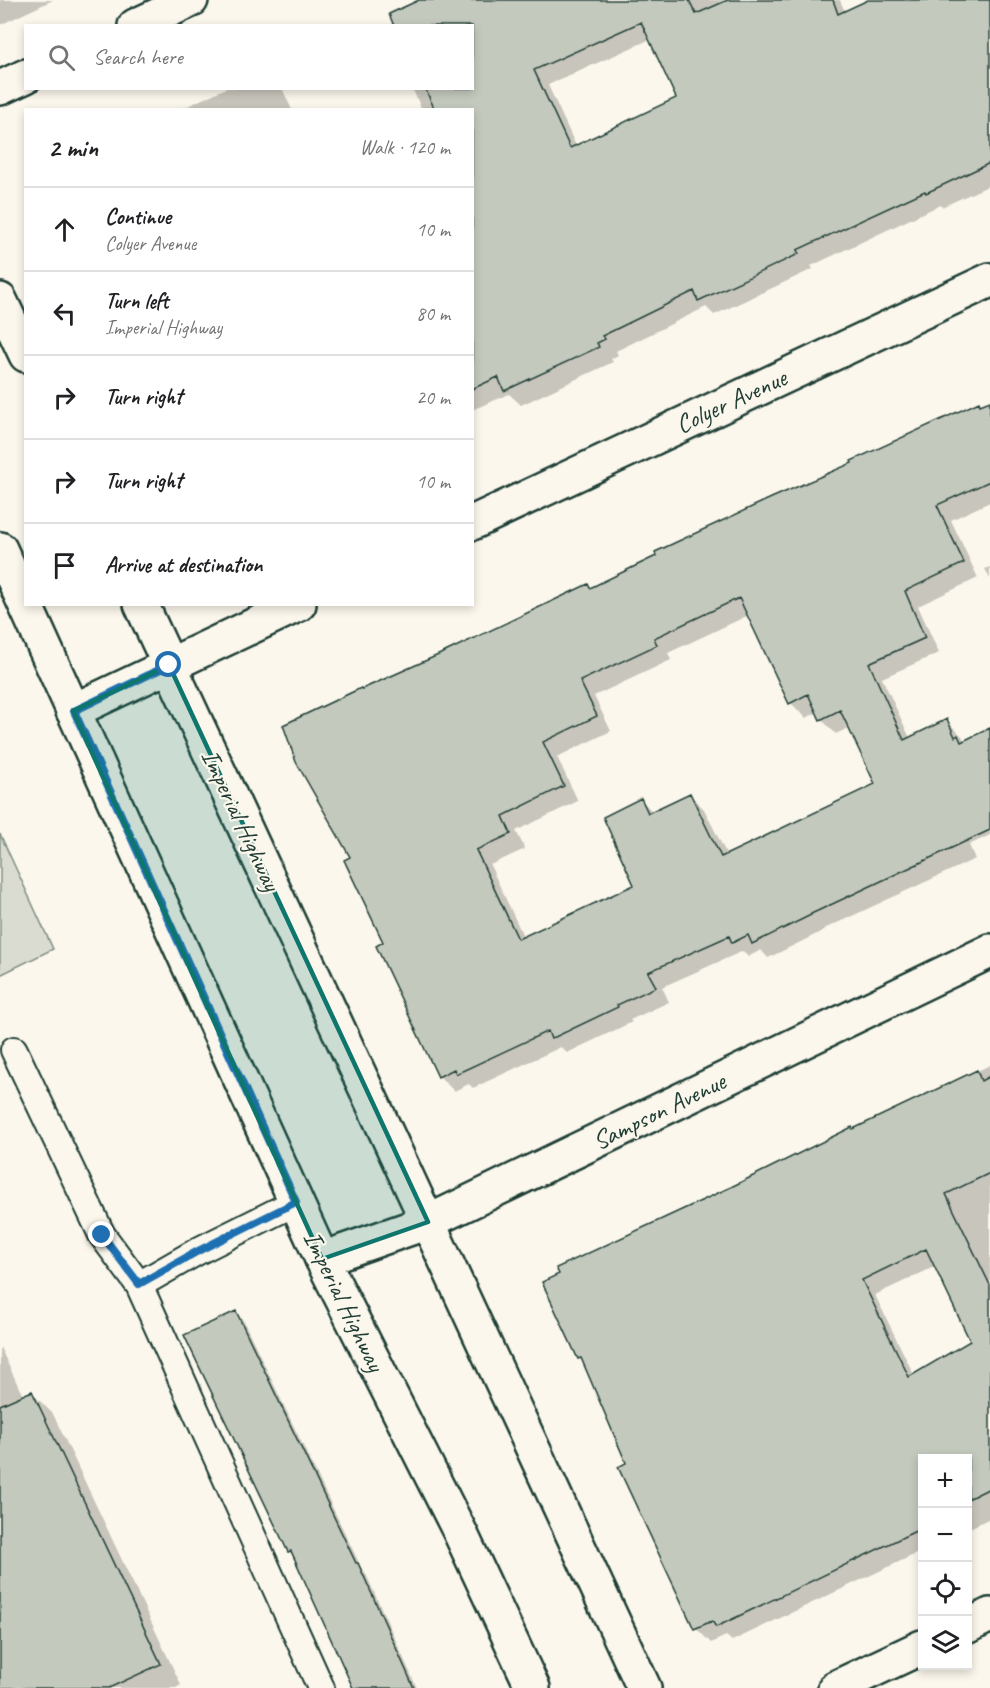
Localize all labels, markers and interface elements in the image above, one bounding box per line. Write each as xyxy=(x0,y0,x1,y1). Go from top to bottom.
search box xyxy=(24,24,474,90)
icon: search xyxy=(45,41,78,74)
text: Search here xyxy=(93,43,183,71)
text: 2 min xyxy=(48,131,98,164)
text: Walk · 120 m xyxy=(360,135,450,160)
text: Continue xyxy=(105,203,171,231)
icon: ahead xyxy=(48,213,81,246)
text: 10 m xyxy=(416,217,450,242)
text: Colyer Avenue xyxy=(105,231,196,256)
text: Turn left xyxy=(105,287,169,315)
icon: left xyxy=(48,297,81,330)
text: 80 m xyxy=(416,301,450,326)
text: Imperial Highway xyxy=(105,315,222,340)
street label: Colyer Avenue xyxy=(670,360,793,441)
icon: right xyxy=(48,381,81,414)
text: Turn right xyxy=(105,383,182,411)
text: 20 m xyxy=(416,385,450,410)
icon: right xyxy=(48,465,81,498)
text: Turn right xyxy=(105,467,182,495)
text: 10 m xyxy=(416,469,450,494)
icon: arrive xyxy=(48,549,81,582)
text: Arrive at destination xyxy=(105,551,262,579)
route start xyxy=(155,651,181,677)
street label: Imperial Highway xyxy=(194,744,289,898)
street label: Sampson Avenue xyxy=(587,1064,732,1157)
route end xyxy=(88,1221,114,1247)
street label: Imperial Highway xyxy=(296,1225,393,1379)
map controls xyxy=(918,1454,972,1670)
button: + xyxy=(918,1454,972,1508)
button: − xyxy=(918,1508,972,1562)
button: locate xyxy=(918,1562,972,1616)
button: layers xyxy=(918,1616,972,1670)

